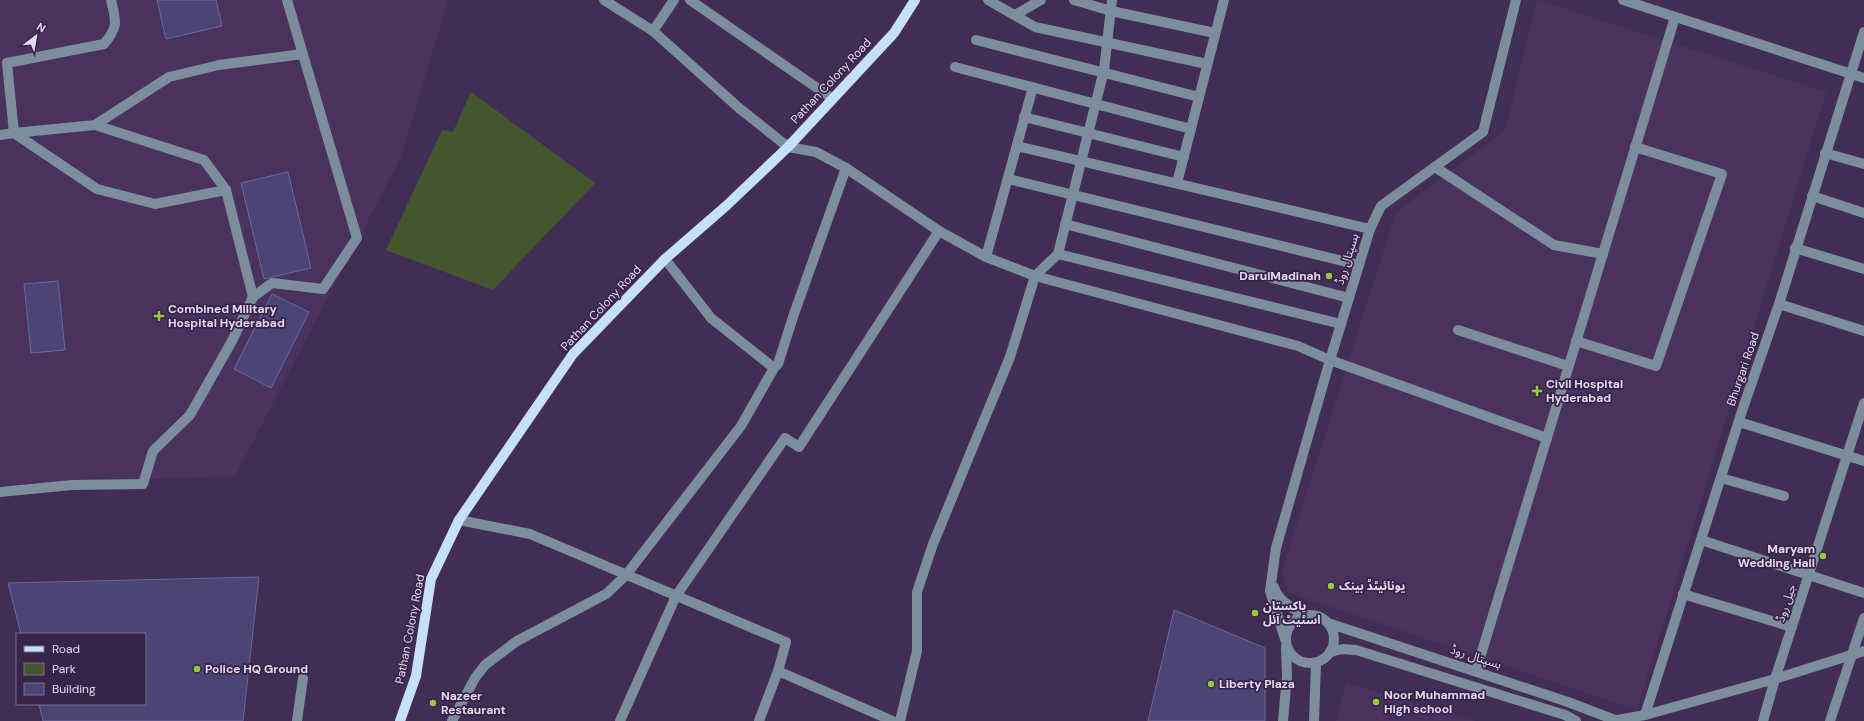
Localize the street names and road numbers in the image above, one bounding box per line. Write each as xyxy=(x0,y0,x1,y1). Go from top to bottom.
street label: Pathan Colony Road xyxy=(787,35,875,127)
street label: ہسپتال روڈ xyxy=(1332,231,1362,287)
street label: Pathan Colony Road xyxy=(557,262,645,354)
street label: Bhurgari Road xyxy=(1723,330,1763,408)
street label: Pathan Colony Road xyxy=(392,573,428,685)
street label: جیل روڈ xyxy=(1772,582,1800,624)
street label: ہسپتال روڈ xyxy=(1448,641,1504,673)

